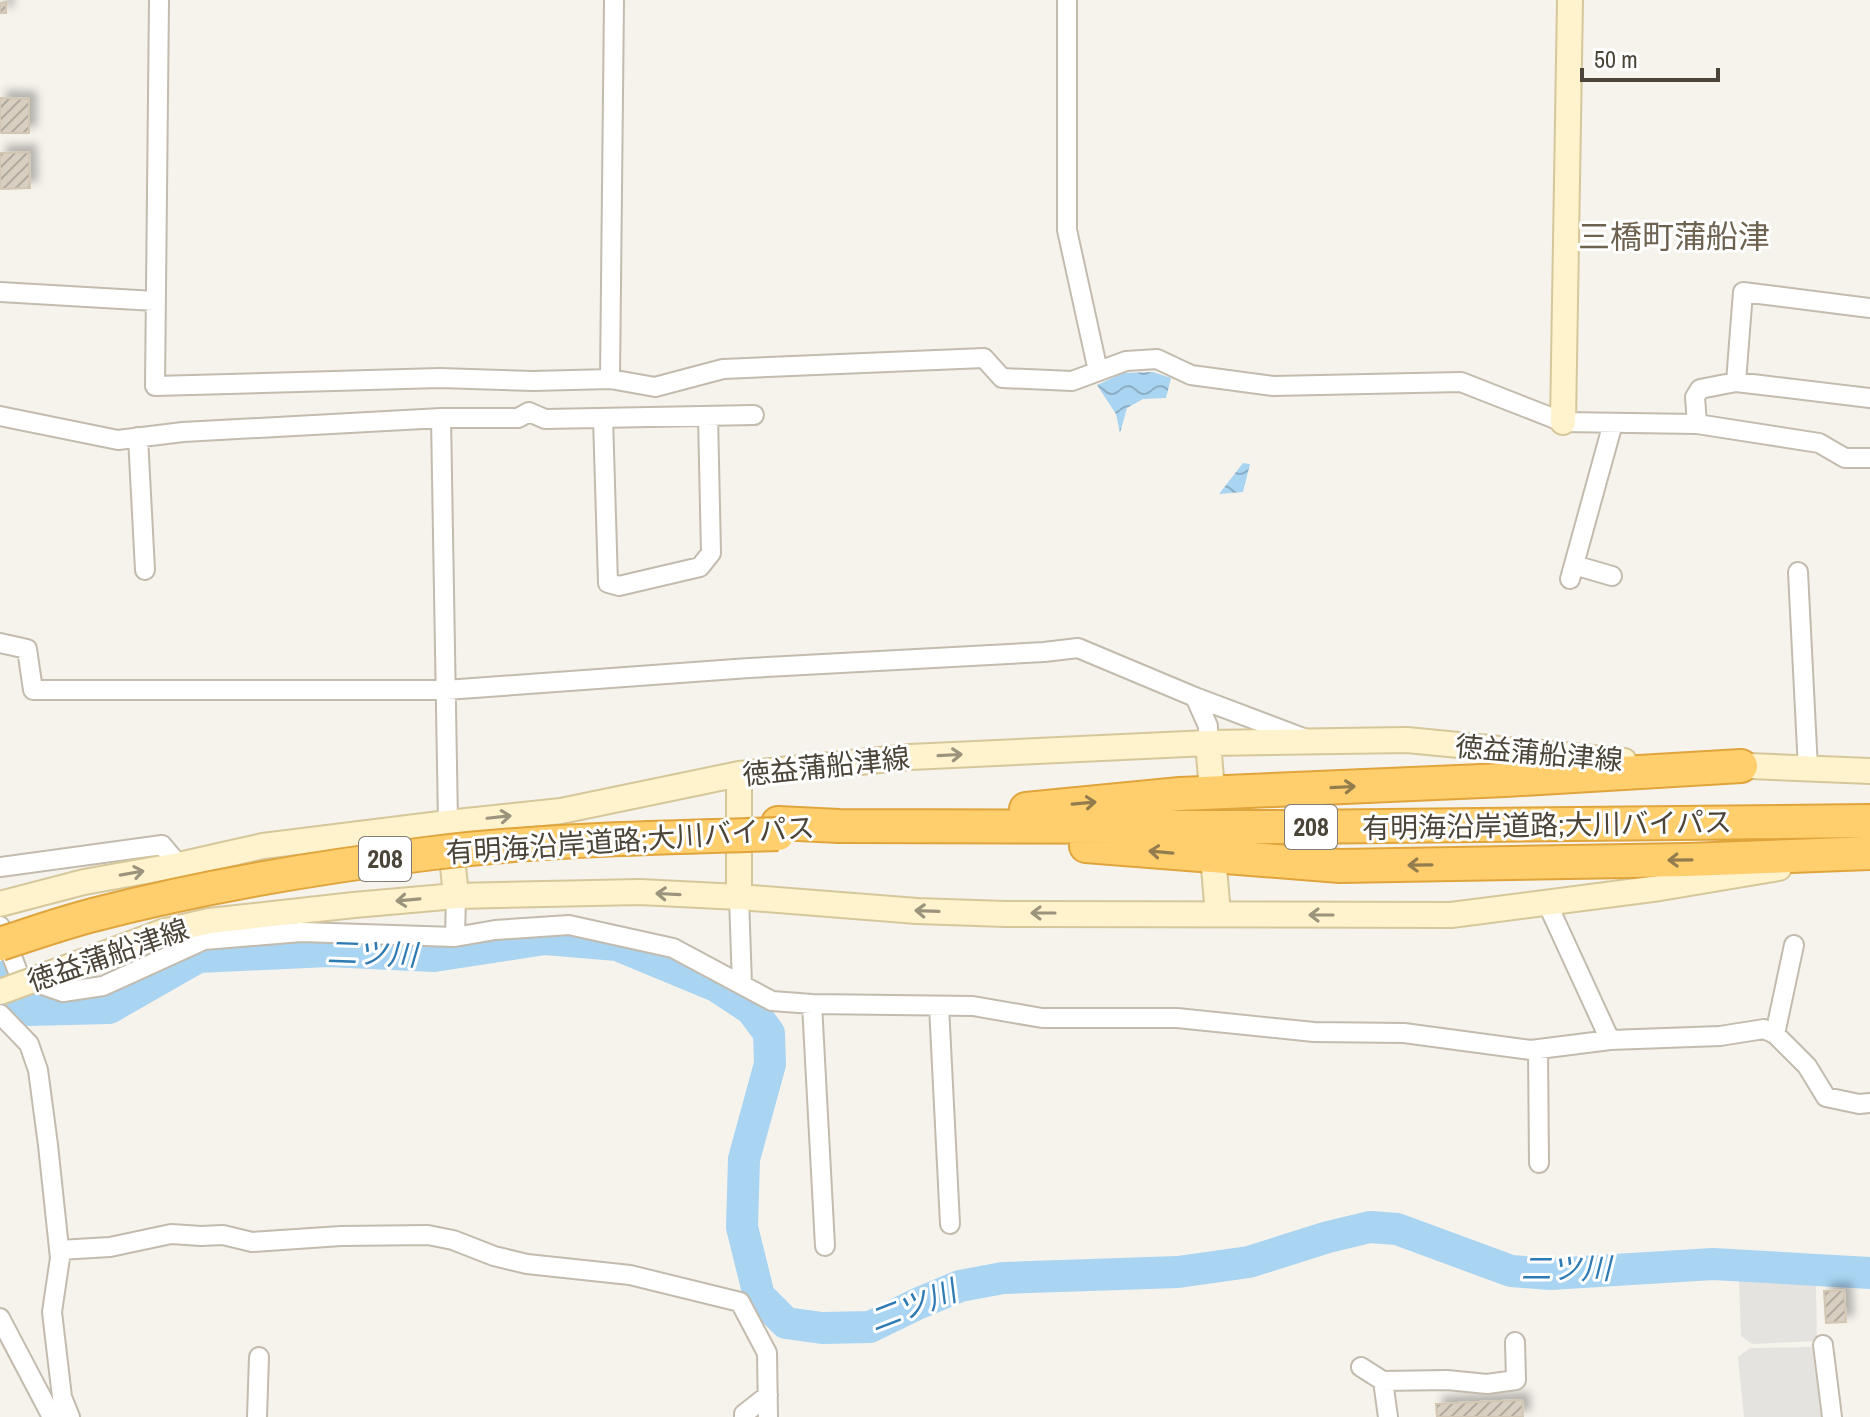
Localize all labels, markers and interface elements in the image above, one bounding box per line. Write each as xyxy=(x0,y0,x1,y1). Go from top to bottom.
scale bar xyxy=(1582,32,1718,82)
text: 50 m xyxy=(1594,43,1638,75)
district label: 三橋町蒲船津 xyxy=(1578,215,1770,258)
street label: 徳益蒲船津線 xyxy=(1454,727,1624,779)
street label: 徳益蒲船津線 xyxy=(740,738,912,794)
one-way arrow xyxy=(936,747,963,762)
one-way arrow xyxy=(1329,779,1356,794)
one-way arrow xyxy=(1070,796,1097,811)
street label: 有明海沿岸道路;大川バイパス xyxy=(1362,803,1732,847)
road number: 208 xyxy=(1285,805,1337,849)
street label: 有明海沿岸道路;大川バイパス xyxy=(444,808,816,872)
one-way arrow xyxy=(485,810,512,825)
road number: 208 xyxy=(359,837,411,881)
one-way arrow xyxy=(1148,844,1175,859)
one-way arrow xyxy=(1667,852,1694,868)
one-way arrow xyxy=(1407,857,1434,873)
one-way arrow xyxy=(119,864,144,879)
one-way arrow xyxy=(655,886,682,901)
one-way arrow xyxy=(395,893,422,908)
one-way arrow xyxy=(914,904,941,919)
one-way arrow xyxy=(1030,905,1057,921)
one-way arrow xyxy=(1308,907,1335,923)
street label: 徳益蒲船津線 xyxy=(22,910,194,1000)
water label: 二ツ川 xyxy=(326,931,421,975)
water label: 二ツ川 xyxy=(1521,1248,1614,1288)
water label: 二ツ川 xyxy=(863,1269,965,1340)

